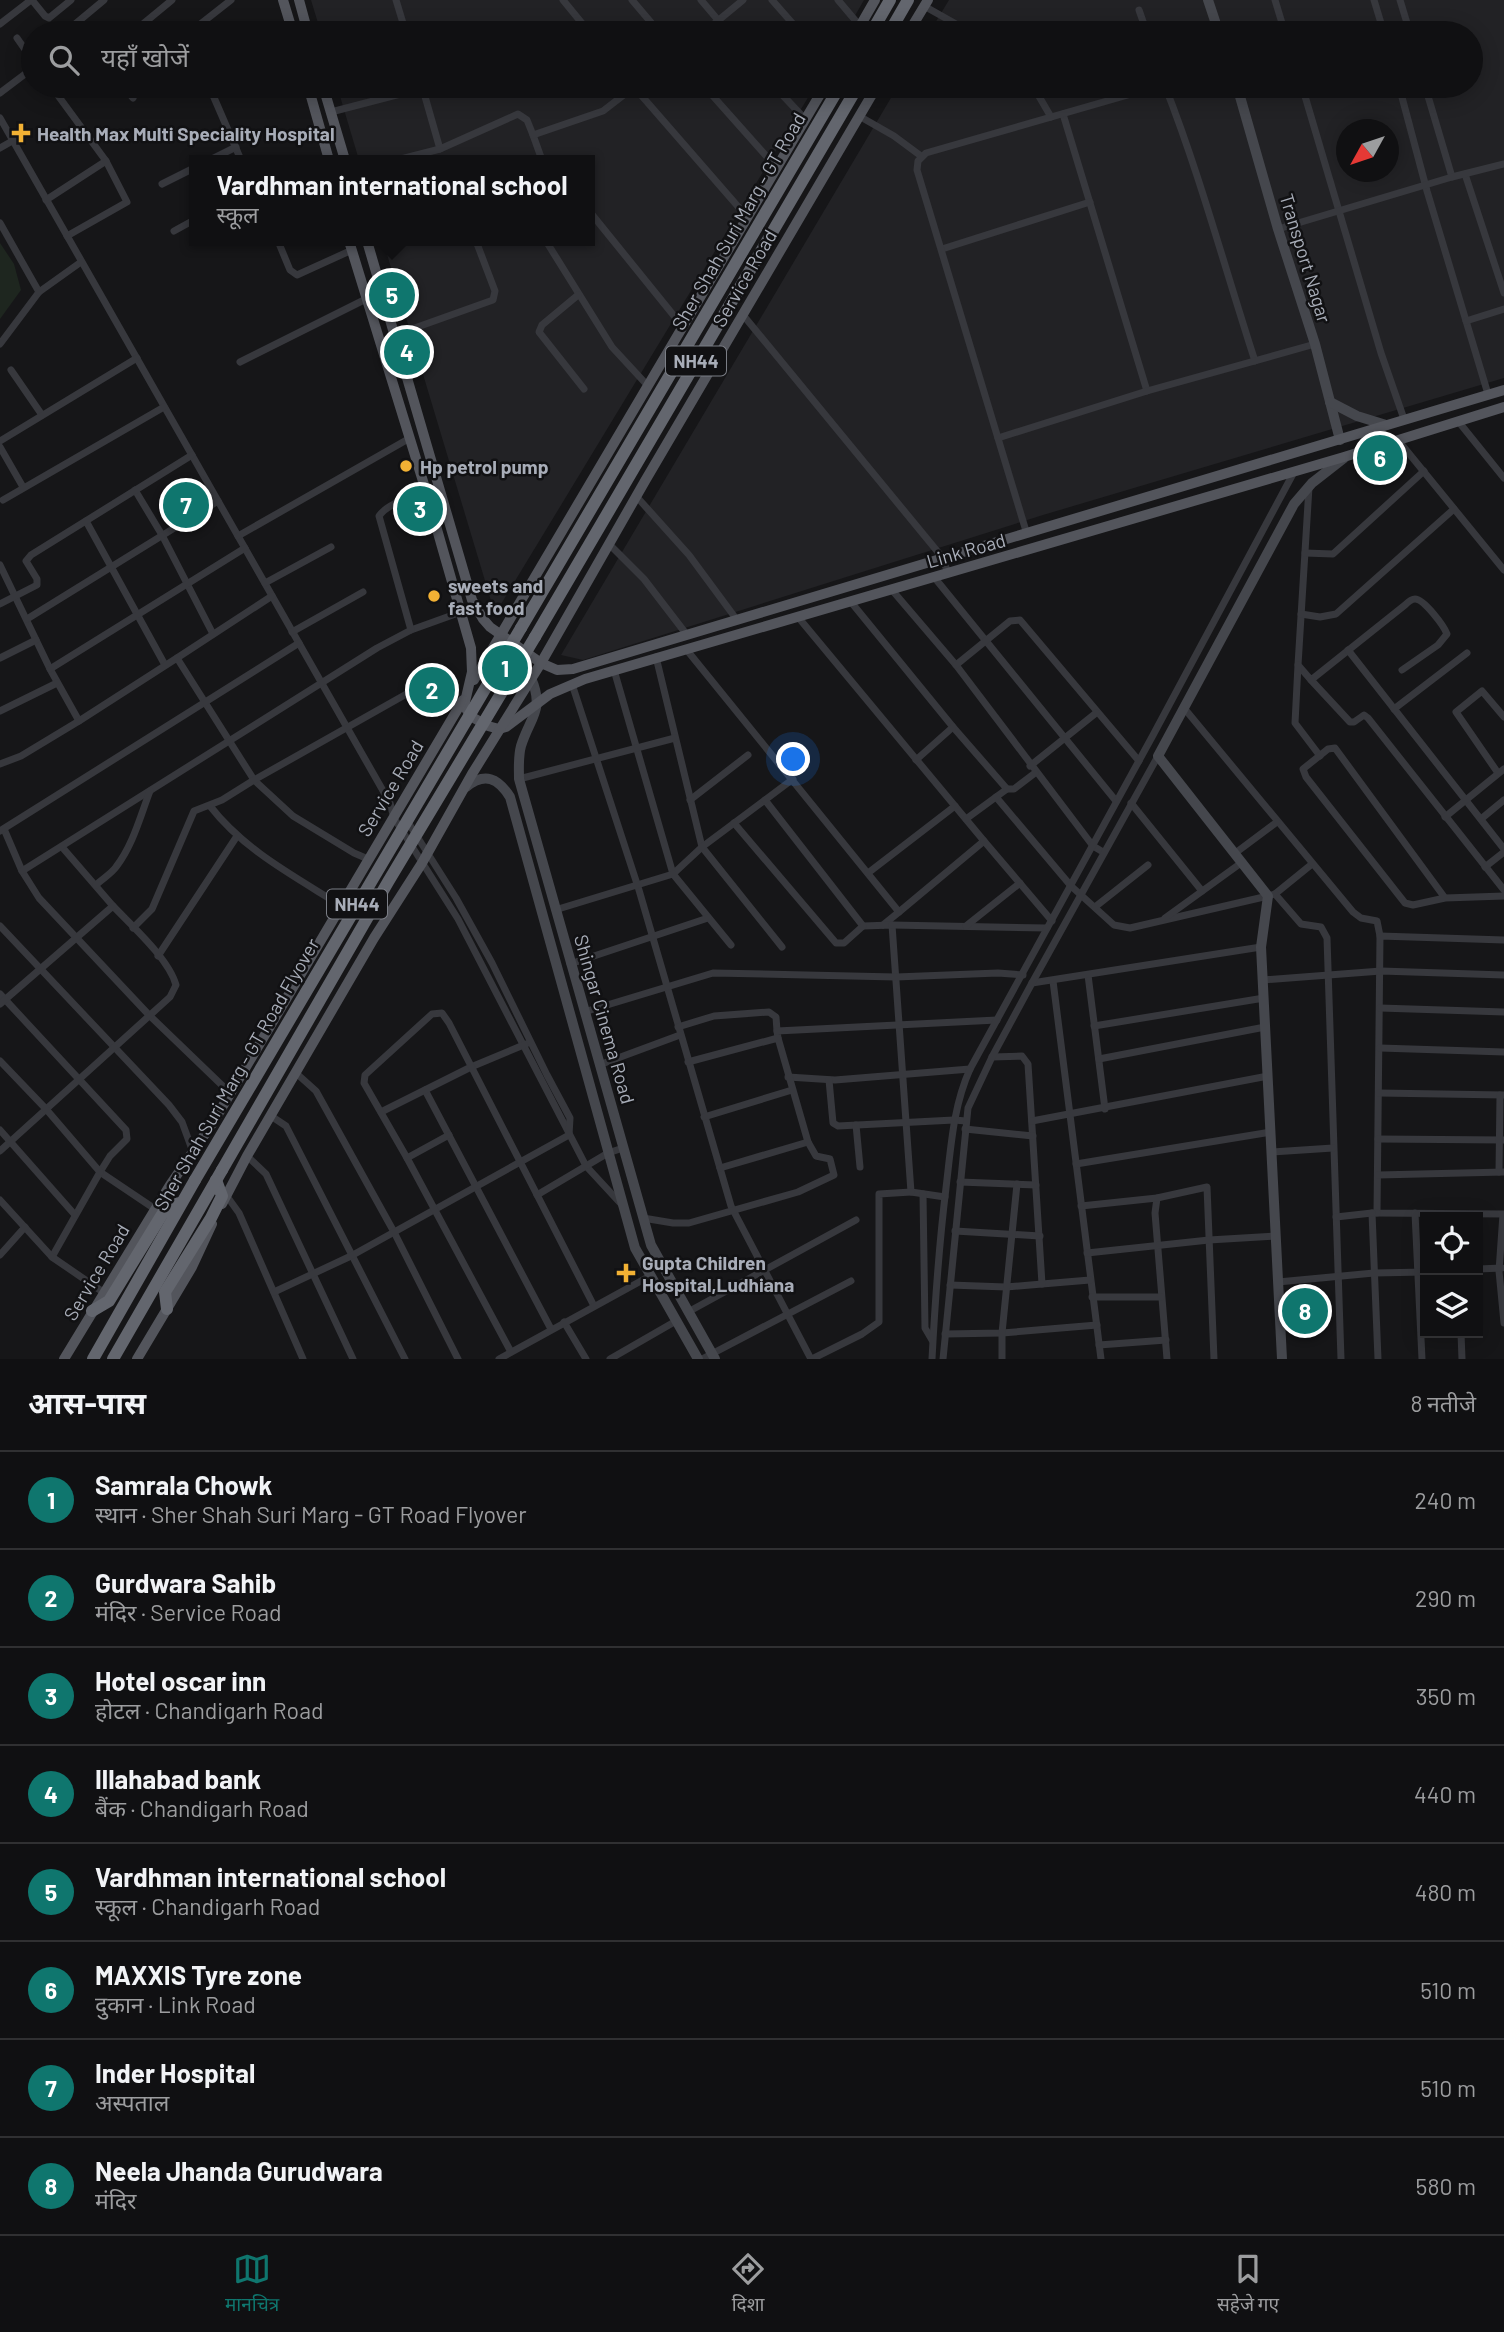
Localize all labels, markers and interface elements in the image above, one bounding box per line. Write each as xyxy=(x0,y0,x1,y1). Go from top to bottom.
search box xyxy=(21,21,1483,98)
icon: search xyxy=(45,41,83,79)
text: यहाँ खोजें xyxy=(101,41,189,72)
street label: Sher Shah Suri Marg - GT Road xyxy=(666,108,810,334)
north arrow xyxy=(1336,119,1399,182)
place label: Health Max Multi Speciality Hospital xyxy=(37,122,335,145)
marker: Health Max Multi Speciality Hospital xyxy=(11,123,31,143)
popup xyxy=(189,155,595,246)
text: Vardhman international school xyxy=(216,169,568,200)
street label: Transport Nagar xyxy=(1275,191,1337,325)
text: स्कूल xyxy=(216,200,259,228)
street label: Service Road xyxy=(707,225,781,331)
pin: 5 xyxy=(369,269,415,321)
pin: 4 xyxy=(384,326,430,378)
road number: NH44 xyxy=(666,346,726,376)
pin: 6 xyxy=(1357,432,1403,484)
place label: Hp petrol pump xyxy=(420,455,549,478)
marker: Hp petrol pump xyxy=(398,458,414,474)
pin: 7 xyxy=(163,479,209,531)
pin: 3 xyxy=(397,483,443,535)
street label: Link Road xyxy=(924,528,1008,572)
place label: sweets and fast food xyxy=(448,574,543,619)
marker: sweets and fast food xyxy=(426,588,442,604)
pin: 1 xyxy=(482,642,528,694)
pin: 2 xyxy=(409,664,455,716)
street label: Service Road xyxy=(352,736,428,840)
your location xyxy=(776,742,810,776)
road number: NH44 xyxy=(327,890,387,918)
street label: Shingar Cinema Road xyxy=(570,932,640,1106)
street label: Sher Shah Suri Marg - GT Road Flyover xyxy=(148,934,324,1214)
map controls xyxy=(1420,1212,1483,1338)
button: locate xyxy=(1420,1212,1483,1275)
street label: Service Road xyxy=(58,1220,134,1324)
place label: Gupta Children Hospital,Ludhiana xyxy=(642,1251,794,1296)
marker: Gupta Children Hospital,Ludhiana xyxy=(616,1263,636,1283)
button: layers xyxy=(1420,1275,1483,1338)
pin: 8 xyxy=(1282,1285,1328,1337)
text: आस-पास xyxy=(28,1384,146,1420)
text: 8 नतीजे xyxy=(1411,1389,1476,1417)
text: Samrala Chowk xyxy=(95,1469,272,1500)
text: 1 xyxy=(47,1486,55,1514)
text: 240 m xyxy=(1414,1486,1476,1514)
text: स्थान · Sher Shah Suri Marg - GT Road Flyover xyxy=(95,1500,527,1528)
text: Gurdwara Sahib xyxy=(95,1567,276,1598)
text: 2 xyxy=(45,1584,57,1612)
text: 290 m xyxy=(1415,1584,1476,1612)
text: मंदिर · Service Road xyxy=(95,1598,281,1626)
text: Hotel oscar inn xyxy=(95,1665,266,1696)
text: 3 xyxy=(45,1682,57,1710)
text: 350 m xyxy=(1416,1682,1476,1710)
text: होटल · Chandigarh Road xyxy=(95,1696,323,1724)
text: Illahabad bank xyxy=(95,1763,261,1794)
text: 4 xyxy=(44,1780,58,1808)
text: 440 m xyxy=(1414,1780,1476,1808)
text: बैंक · Chandigarh Road xyxy=(95,1794,309,1822)
text: Vardhman international school xyxy=(95,1861,446,1892)
text: 5 xyxy=(45,1878,57,1906)
text: 480 m xyxy=(1415,1878,1476,1906)
text: स्कूल · Chandigarh Road xyxy=(95,1892,320,1920)
text: MAXXIS Tyre zone xyxy=(95,1959,302,1990)
text: 6 xyxy=(45,1976,57,2004)
text: 510 m xyxy=(1420,1976,1476,2004)
text: दुकान · Link Road xyxy=(95,1990,256,2018)
text: Inder Hospital xyxy=(95,2057,255,2088)
text: 7 xyxy=(45,2074,57,2102)
text: 510 m xyxy=(1420,2074,1476,2102)
text: अस्पताल xyxy=(95,2088,169,2116)
text: Neela Jhanda Gurudwara xyxy=(95,2155,383,2186)
text: 8 xyxy=(45,2172,57,2200)
text: 580 m xyxy=(1416,2172,1476,2200)
text: मंदिर xyxy=(95,2186,136,2214)
tab: मानचित्र xyxy=(225,2250,279,2319)
tab: दिशा xyxy=(729,2250,767,2319)
tab: सहेजे गए xyxy=(1217,2250,1279,2319)

